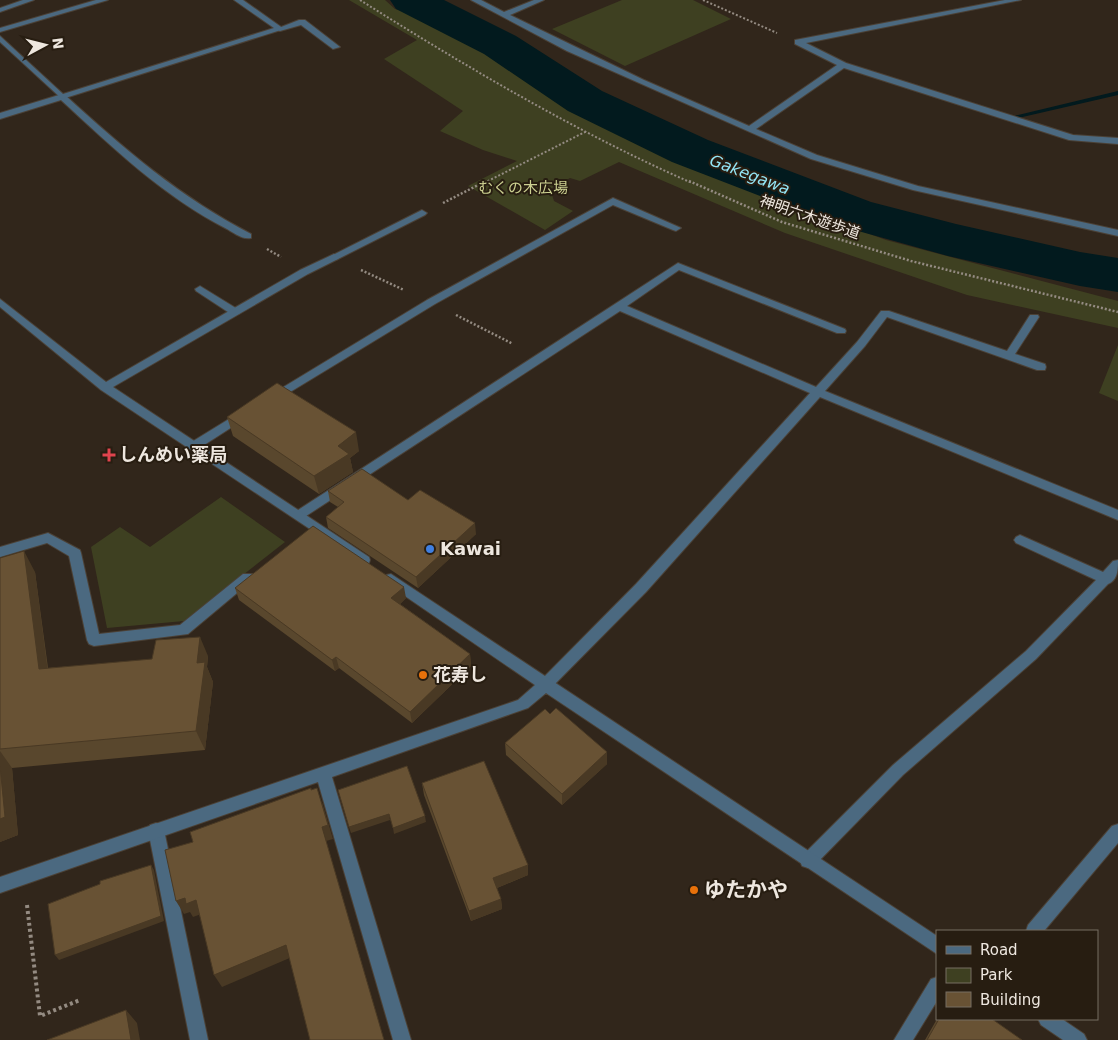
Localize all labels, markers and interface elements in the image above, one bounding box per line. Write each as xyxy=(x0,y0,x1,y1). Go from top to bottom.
north arrow xyxy=(20,20,70,70)
text: N xyxy=(49,37,67,50)
water label: Gakegawa xyxy=(707,151,793,198)
park label: むくの木広場 xyxy=(478,179,568,197)
street label: 神明六木遊歩道 xyxy=(757,191,863,243)
place label: しんめい薬局 xyxy=(119,444,227,465)
marker: しんめい薬局 xyxy=(103,449,115,461)
place label: Kawai xyxy=(440,538,501,559)
marker: Kawai xyxy=(424,543,436,555)
place label: 花寿し xyxy=(433,664,487,685)
marker: 花寿し xyxy=(417,669,429,681)
place label: ゆたかや xyxy=(704,878,788,902)
marker: ゆたかや xyxy=(688,884,700,896)
legend xyxy=(936,930,1098,1020)
text: Road xyxy=(980,941,1018,959)
text: Park xyxy=(980,966,1013,984)
text: Building xyxy=(980,991,1041,1009)

